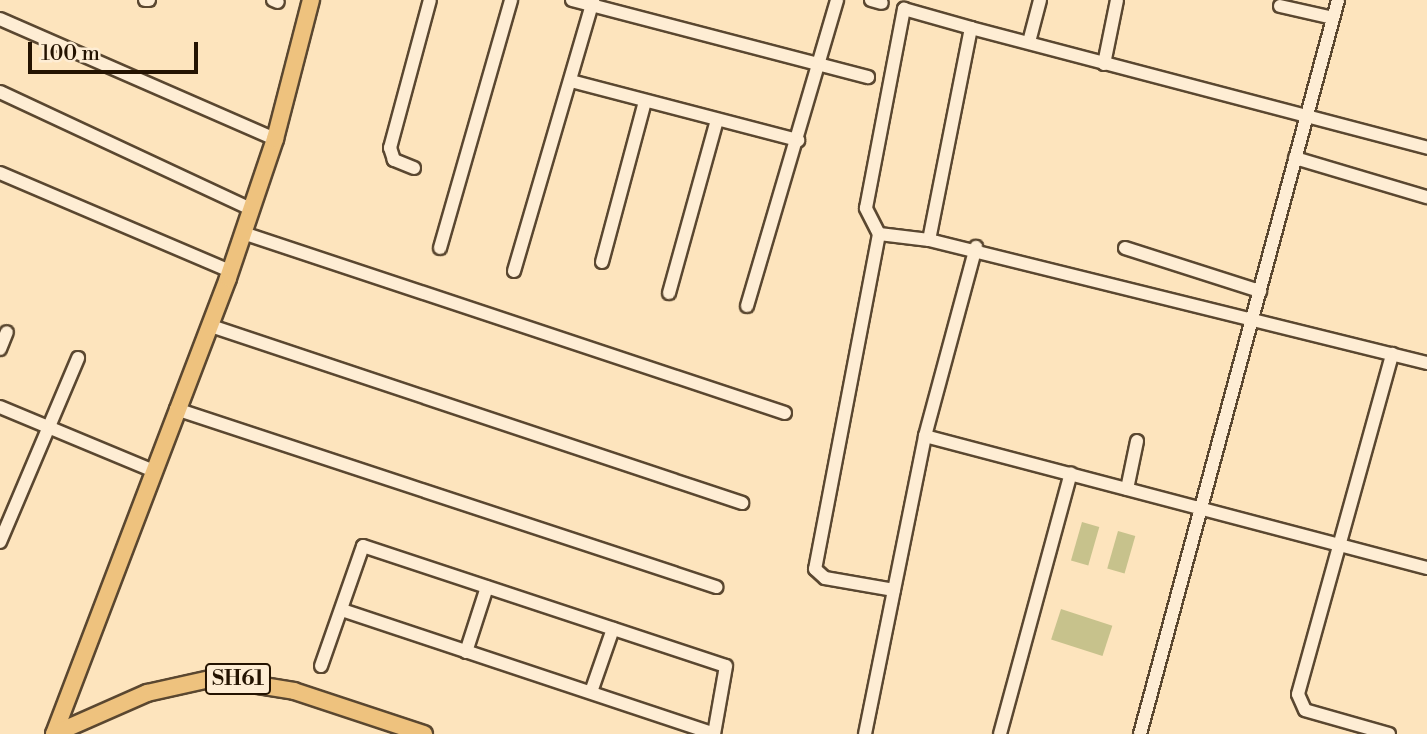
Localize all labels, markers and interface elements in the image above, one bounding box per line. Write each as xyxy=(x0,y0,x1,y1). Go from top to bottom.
scale bar xyxy=(32,28,201,72)
text: 100 m xyxy=(41,41,100,67)
road number: SH61 xyxy=(205,662,271,696)

